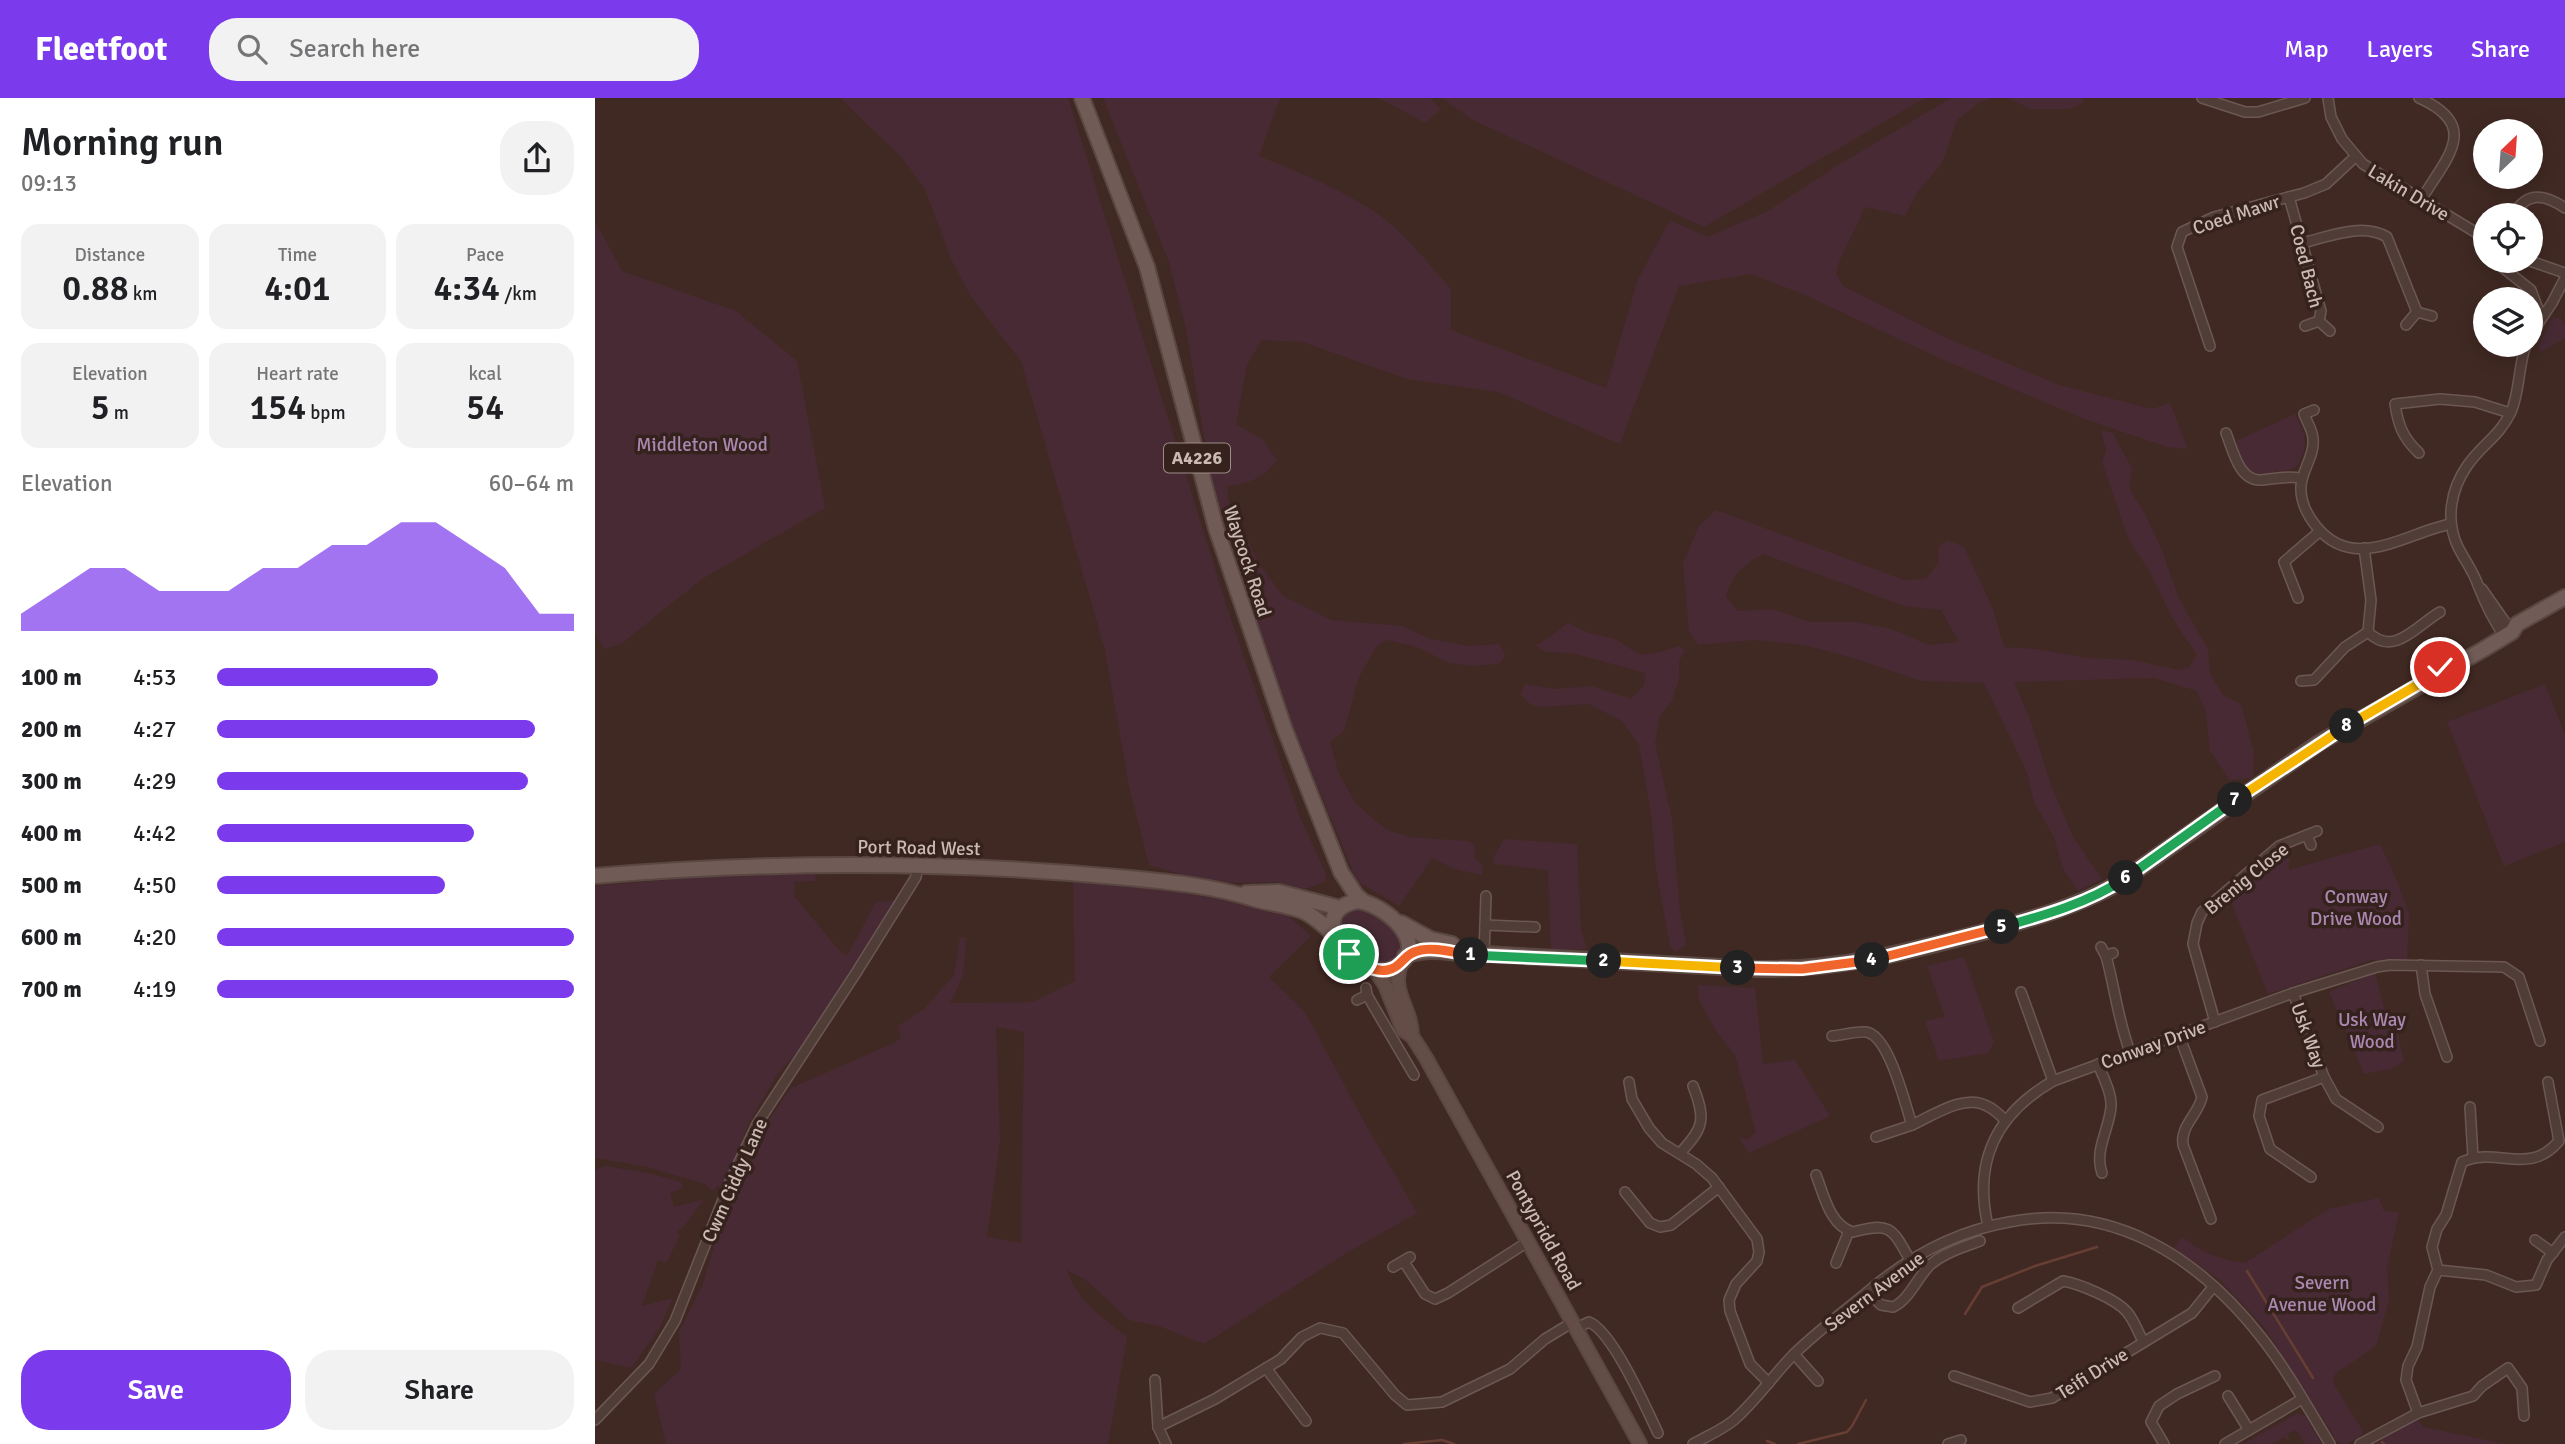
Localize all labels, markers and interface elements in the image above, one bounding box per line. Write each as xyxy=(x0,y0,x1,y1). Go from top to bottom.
search box xyxy=(209,18,699,81)
text: Fleetfoot xyxy=(35,29,167,70)
icon: search xyxy=(233,30,271,68)
text: Search here xyxy=(289,33,420,65)
text: Map xyxy=(2284,34,2329,64)
text: Layers xyxy=(2367,34,2433,64)
text: Share xyxy=(2471,34,2530,64)
text: Morning run xyxy=(21,119,224,166)
north arrow xyxy=(2473,119,2543,189)
map controls xyxy=(2473,119,2543,357)
button: share xyxy=(500,121,574,195)
street label: Lakin Drive xyxy=(2363,159,2454,227)
text: 09:13 xyxy=(21,169,77,198)
street label: Coed Mawr xyxy=(2190,190,2283,240)
button: locate xyxy=(2473,203,2543,273)
street label: Coed Bach xyxy=(2284,222,2328,311)
text: Distance xyxy=(74,243,145,267)
text: Time xyxy=(278,243,317,267)
text: Pace xyxy=(466,243,504,267)
text: 0.88 xyxy=(62,267,129,310)
text: 4:01 xyxy=(264,267,331,310)
text: 4:34 xyxy=(433,267,500,310)
text: km xyxy=(129,282,157,306)
text: /km xyxy=(500,282,537,306)
button: layers xyxy=(2473,287,2543,357)
text: Elevation xyxy=(72,362,148,386)
text: Heart rate xyxy=(256,362,339,386)
text: kcal xyxy=(469,362,502,386)
text: 5 xyxy=(91,386,110,429)
text: 154 xyxy=(249,386,306,429)
text: 54 xyxy=(466,386,504,429)
text: m xyxy=(110,401,129,425)
text: bpm xyxy=(306,401,346,425)
park label: Middleton Wood xyxy=(636,433,768,457)
road number: A4226 xyxy=(1164,444,1230,472)
text: Elevation xyxy=(21,469,113,498)
text: 60–64 m xyxy=(489,469,574,498)
street label: Waycock Road xyxy=(1218,503,1276,620)
pin xyxy=(2410,637,2470,697)
icon: check xyxy=(2421,648,2459,686)
text: 100 m xyxy=(21,663,82,692)
text: 4:53 xyxy=(133,663,176,692)
pin: 8 xyxy=(2329,708,2365,744)
text: 8 xyxy=(2341,713,2352,737)
text: 200 m xyxy=(21,715,82,744)
text: 4:27 xyxy=(133,715,176,744)
text: 300 m xyxy=(21,767,82,796)
text: 4:29 xyxy=(133,767,176,796)
pin: 7 xyxy=(2217,782,2253,818)
text: 7 xyxy=(2229,787,2240,811)
text: 400 m xyxy=(21,819,82,848)
text: 4:42 xyxy=(133,819,176,848)
street label: Port Road West xyxy=(857,835,981,861)
street label: Brenig Close xyxy=(2200,837,2294,920)
pin: 6 xyxy=(2109,860,2143,896)
text: 6 xyxy=(2120,865,2131,889)
text: 500 m xyxy=(21,871,82,900)
text: 4:50 xyxy=(133,871,176,900)
park label: Conway Drive Wood xyxy=(2310,885,2402,931)
pin: 5 xyxy=(1985,910,2019,944)
text: 5 xyxy=(1996,914,2007,938)
text: 600 m xyxy=(21,923,82,952)
text: 4:20 xyxy=(133,923,176,952)
pin xyxy=(1319,924,1379,984)
icon: arrive xyxy=(1330,935,1368,973)
pin: 1 xyxy=(1453,938,1489,972)
text: 1 xyxy=(1465,942,1476,966)
pin: 4 xyxy=(1855,942,1889,978)
pin: 2 xyxy=(1587,944,1621,978)
text: 4 xyxy=(1866,947,1877,971)
text: 2 xyxy=(1598,948,1609,972)
pin: 3 xyxy=(1721,950,1755,986)
text: 3 xyxy=(1732,955,1743,979)
text: 700 m xyxy=(21,975,82,1004)
text: 4:19 xyxy=(133,975,176,1004)
street label: Usk Way xyxy=(2285,999,2331,1071)
park label: Usk Way Wood xyxy=(2338,1008,2406,1054)
street label: Conway Drive xyxy=(2098,1015,2209,1075)
street label: Cwm Ciddy Lane xyxy=(697,1115,773,1246)
street label: Pontypridd Road xyxy=(1500,1166,1586,1295)
street label: Severn Avenue xyxy=(1820,1246,1929,1337)
park label: Severn Avenue Wood xyxy=(2268,1271,2376,1317)
street label: Teifi Drive xyxy=(2052,1342,2133,1405)
button: Save xyxy=(21,1350,291,1430)
button: Share xyxy=(305,1350,574,1430)

